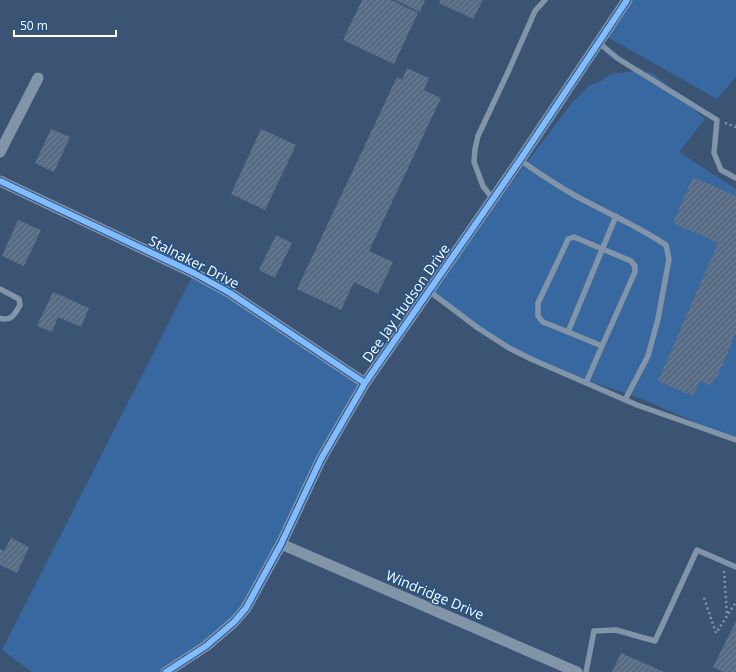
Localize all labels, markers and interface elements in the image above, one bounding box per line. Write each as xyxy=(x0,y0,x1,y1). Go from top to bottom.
scale bar xyxy=(14,12,116,38)
text: 50 m xyxy=(20,17,48,34)
street label: Stalnaker Drive xyxy=(146,231,243,293)
street label: Dee Jay Hudson Drive xyxy=(357,239,454,366)
street label: Windridge Drive xyxy=(383,565,487,624)

